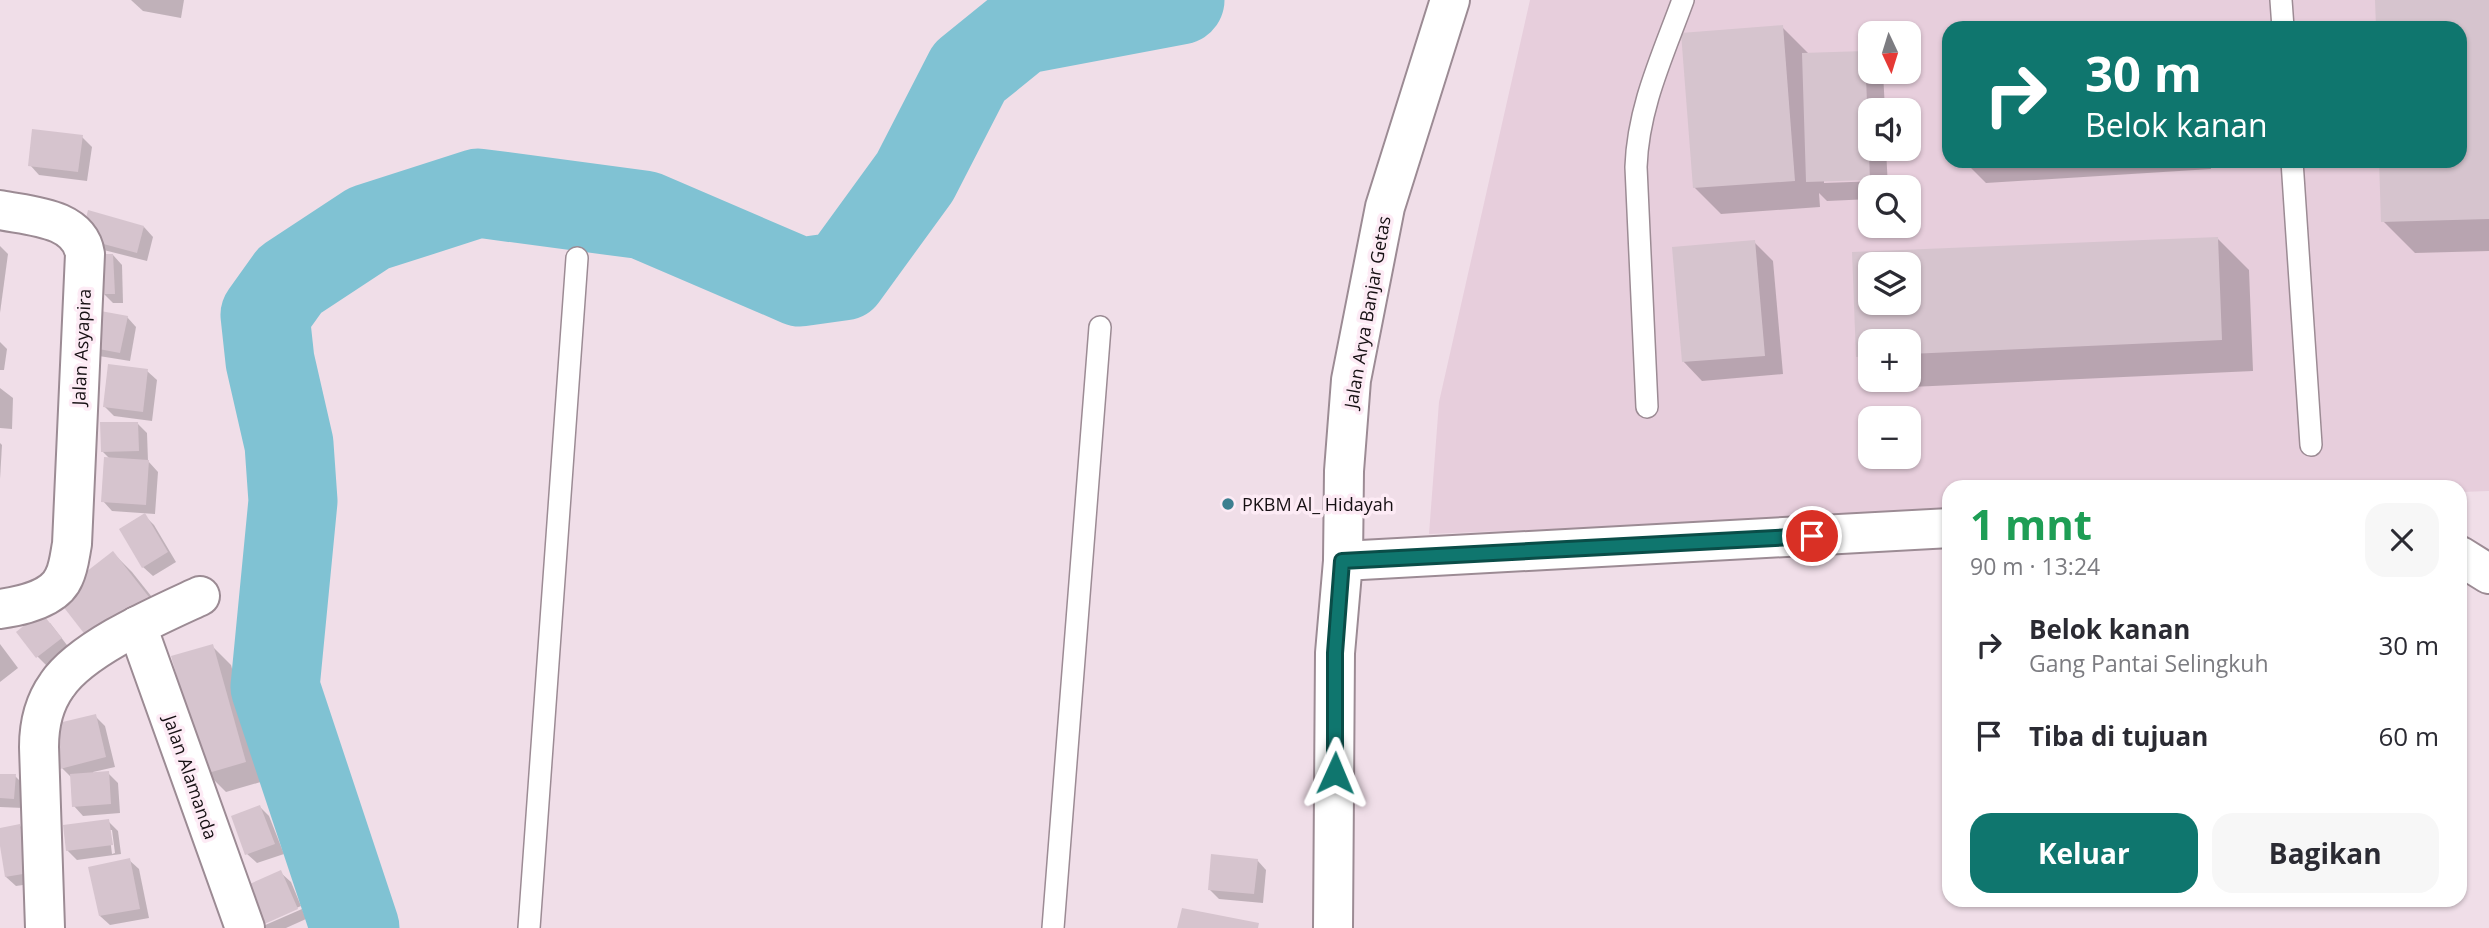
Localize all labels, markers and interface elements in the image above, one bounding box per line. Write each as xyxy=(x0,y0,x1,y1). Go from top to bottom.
north arrow xyxy=(1858,21,1922,84)
map controls xyxy=(1858,21,1921,469)
text: 30 m xyxy=(2085,40,2202,106)
icon: right xyxy=(1970,49,2061,140)
button: sound xyxy=(1858,98,1921,161)
text: Belok kanan xyxy=(2085,103,2268,146)
button: search xyxy=(1858,175,1921,238)
street label: Jalan Arya Banjar Getas xyxy=(1338,214,1396,412)
button: layers xyxy=(1858,252,1921,315)
street label: Jalan Asyapira xyxy=(66,288,96,408)
button: + xyxy=(1858,329,1921,392)
button: − xyxy=(1858,406,1921,469)
place label: PKBM Al_ Hidayah xyxy=(1242,492,1394,516)
text: 1 mnt xyxy=(1970,495,2092,552)
marker: PKBM Al_ Hidayah xyxy=(1220,496,1236,512)
button: close xyxy=(2365,503,2439,577)
pin xyxy=(1782,506,1842,566)
icon: arrive xyxy=(1793,517,1831,555)
text: 90 m · 13:24 xyxy=(1970,550,2100,582)
text: Belok kanan xyxy=(2029,611,2190,647)
icon: right xyxy=(1970,626,2008,664)
text: 30 m xyxy=(2378,627,2439,663)
text: Gang Pantai Selingkuh xyxy=(2029,647,2269,679)
street label: Jalan Alamanda xyxy=(158,710,223,842)
icon: arrive xyxy=(1970,717,2008,755)
text: Tiba di tujuan xyxy=(2029,718,2208,754)
text: 60 m xyxy=(2378,718,2439,754)
position arrow xyxy=(1298,736,1372,810)
button: Keluar xyxy=(1970,813,2198,893)
button: Bagikan xyxy=(2212,813,2439,893)

